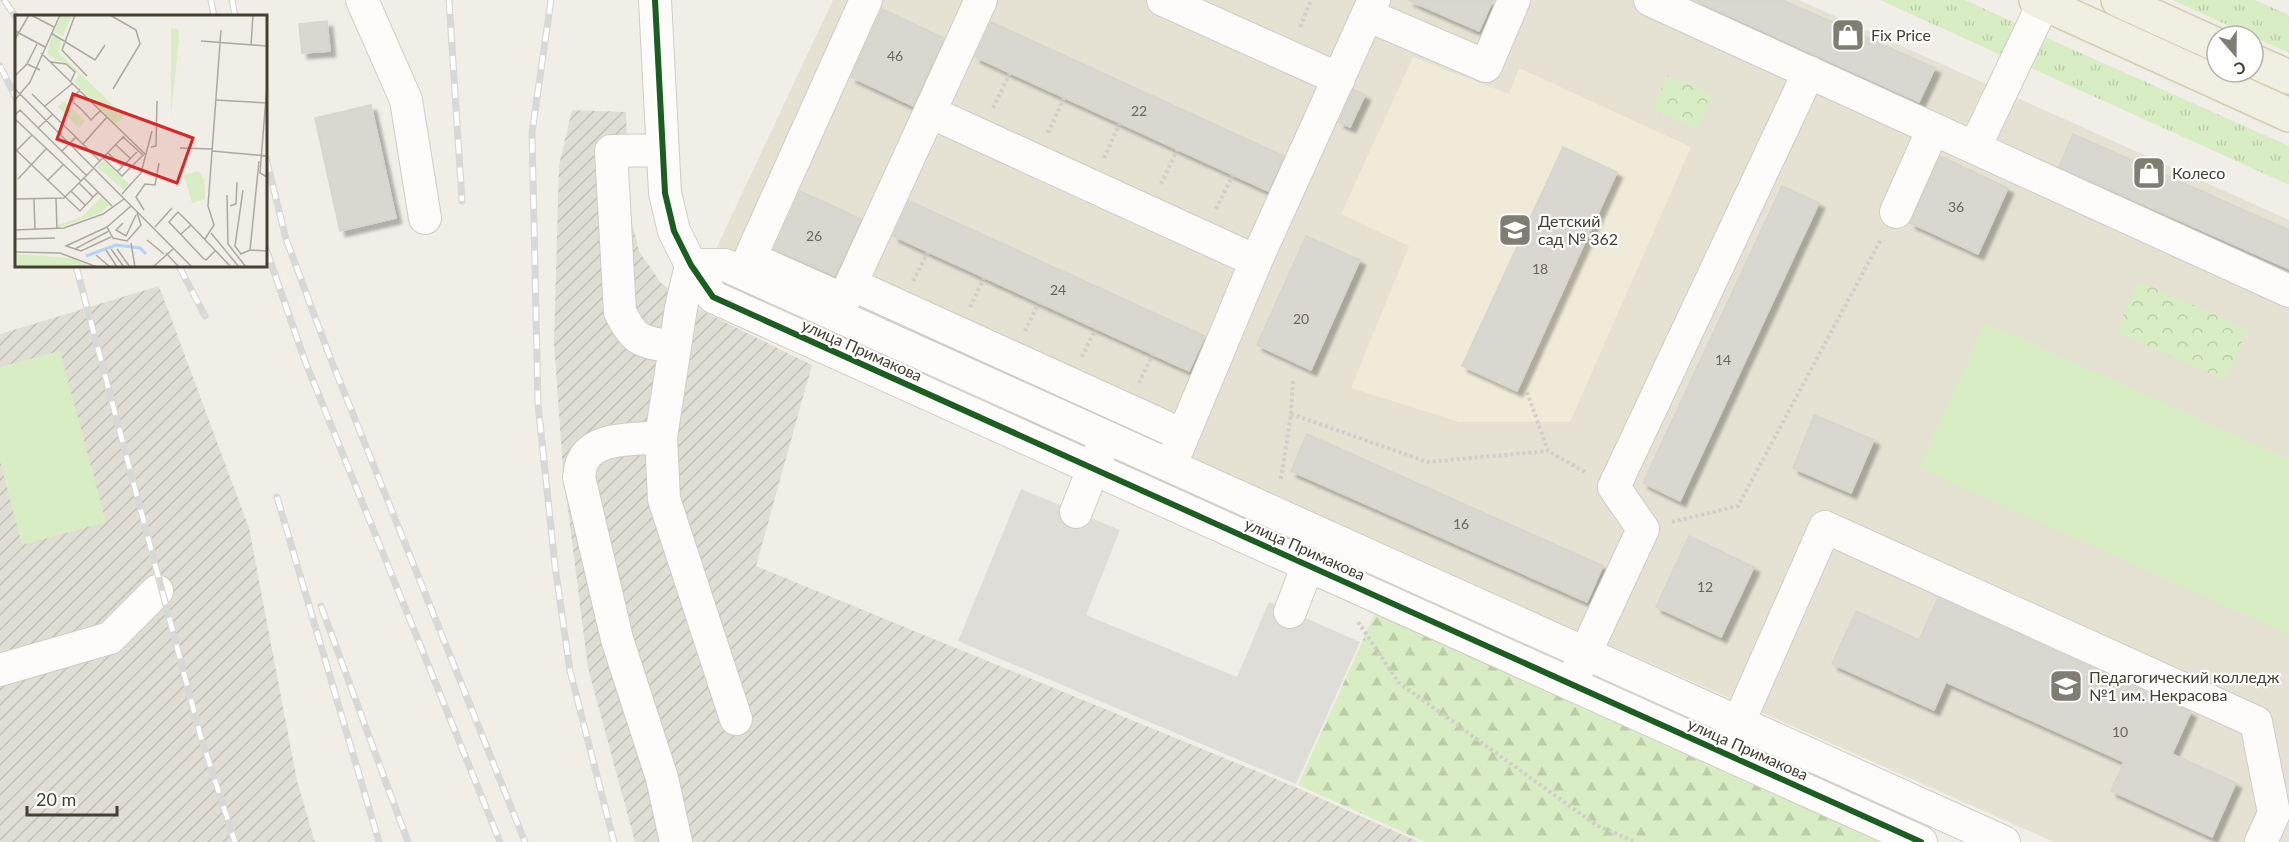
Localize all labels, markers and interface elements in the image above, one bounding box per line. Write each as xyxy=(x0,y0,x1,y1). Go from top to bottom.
inset map xyxy=(15,15,267,267)
shop icon: Fix Price xyxy=(1830,17,1866,53)
north arrow xyxy=(2205,24,2265,84)
place label: Fix Price xyxy=(1871,25,1931,44)
house number: 46 xyxy=(887,47,903,64)
text: С xyxy=(2232,58,2249,79)
house number: 22 xyxy=(1131,102,1147,119)
shop icon: Колесо xyxy=(2131,155,2167,191)
place label: Колесо xyxy=(2172,163,2225,182)
house number: 36 xyxy=(1948,198,1964,215)
place label: Детский сад № 362 xyxy=(1538,211,1618,248)
school or university icon: Детский сад № 362 xyxy=(1497,212,1533,248)
house number: 26 xyxy=(806,227,822,244)
house number: 18 xyxy=(1532,260,1548,277)
house number: 24 xyxy=(1050,281,1066,298)
house number: 20 xyxy=(1293,310,1309,327)
street label: улица Примакова xyxy=(799,314,925,385)
house number: 14 xyxy=(1715,351,1731,368)
street label: улица Примакова xyxy=(1242,513,1368,584)
house number: 16 xyxy=(1453,515,1469,532)
house number: 12 xyxy=(1697,578,1713,595)
place label: Педагогический колледж №1 им. Некрасова xyxy=(2089,667,2280,704)
school or university icon: Педагогический колледж №1 им. Некрасова xyxy=(2048,668,2084,704)
street label: улица Примакова xyxy=(1685,713,1811,784)
house number: 10 xyxy=(2112,723,2128,740)
scale bar xyxy=(27,779,117,817)
text: 20 m xyxy=(36,788,76,810)

